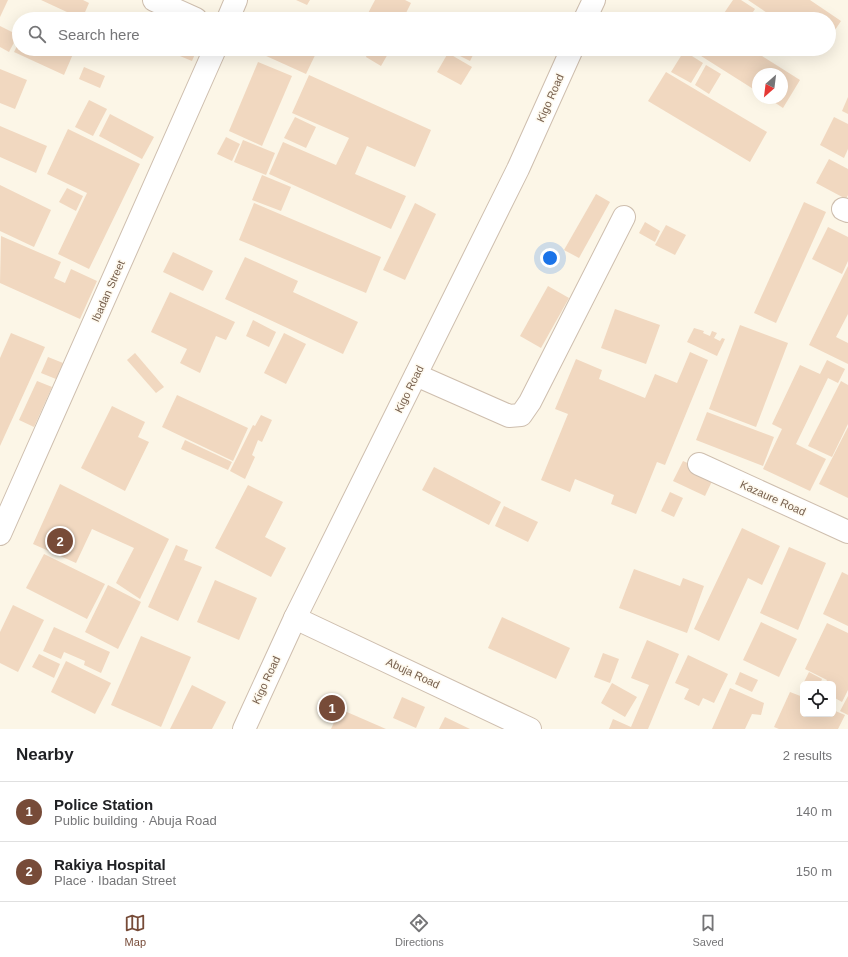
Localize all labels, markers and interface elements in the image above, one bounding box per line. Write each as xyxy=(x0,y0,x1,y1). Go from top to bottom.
search box xyxy=(12,12,836,56)
icon: search xyxy=(26,23,48,45)
text: Search here xyxy=(58,26,140,43)
north arrow xyxy=(752,68,788,104)
street label: Kigo Road xyxy=(534,72,566,124)
your location xyxy=(540,248,560,268)
street label: Ibadan Street xyxy=(89,258,127,324)
street label: Kigo Road xyxy=(392,363,426,415)
street label: Kazaure Road xyxy=(738,478,808,518)
pin: 2 xyxy=(47,526,73,556)
street label: Kigo Road xyxy=(250,654,282,706)
street label: Abuja Road xyxy=(384,655,442,691)
map controls xyxy=(800,681,836,717)
button: locate xyxy=(800,681,836,717)
pin: 1 xyxy=(319,693,345,723)
text: Nearby xyxy=(16,745,74,764)
text: 2 results xyxy=(783,748,832,763)
text: Police Station xyxy=(54,796,153,813)
text: 1 xyxy=(25,804,33,819)
text: 140 m xyxy=(796,804,832,819)
text: Public building · Abuja Road xyxy=(54,813,217,828)
text: Rakiya Hospital xyxy=(54,856,166,873)
text: 2 xyxy=(25,864,33,879)
text: 150 m xyxy=(796,864,832,879)
text: Place · Ibadan Street xyxy=(54,873,176,888)
tab: Map xyxy=(124,912,146,948)
tab: Directions xyxy=(395,912,444,948)
tab: Saved xyxy=(692,912,724,948)

